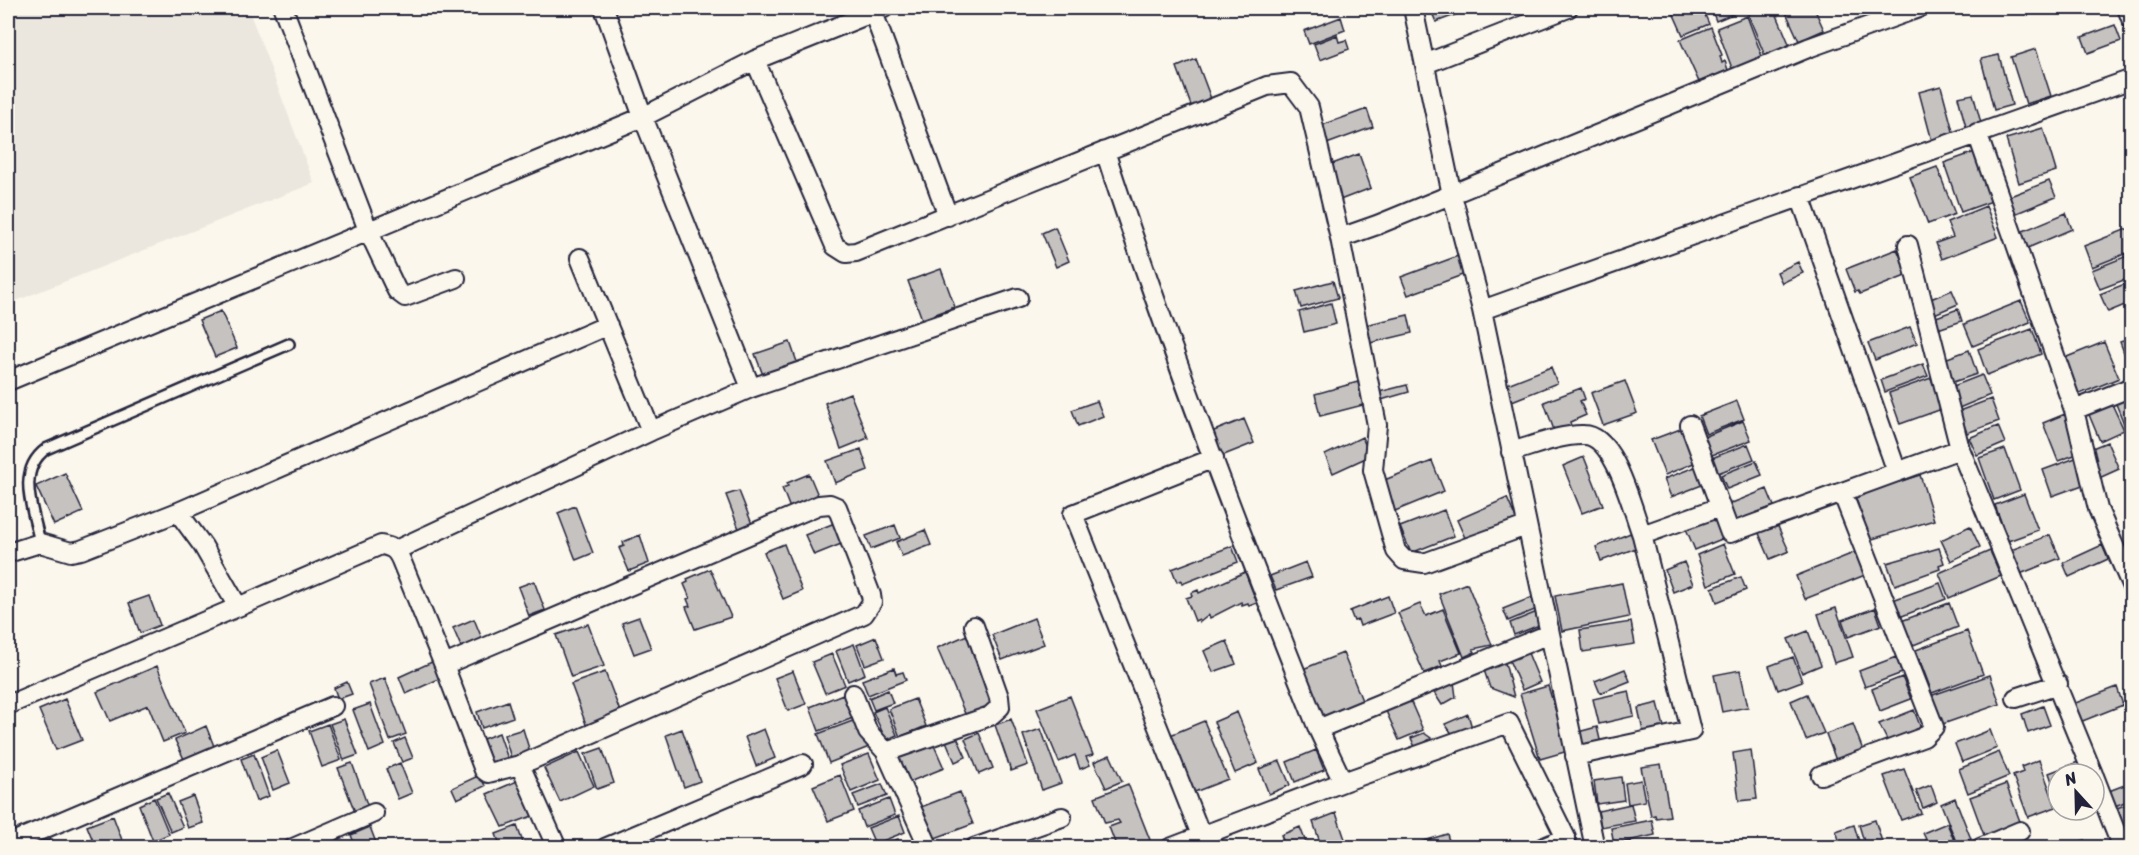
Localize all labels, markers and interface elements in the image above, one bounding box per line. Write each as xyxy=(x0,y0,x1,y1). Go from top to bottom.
north arrow xyxy=(2046,762,2106,822)
text: N xyxy=(2059,763,2082,794)

